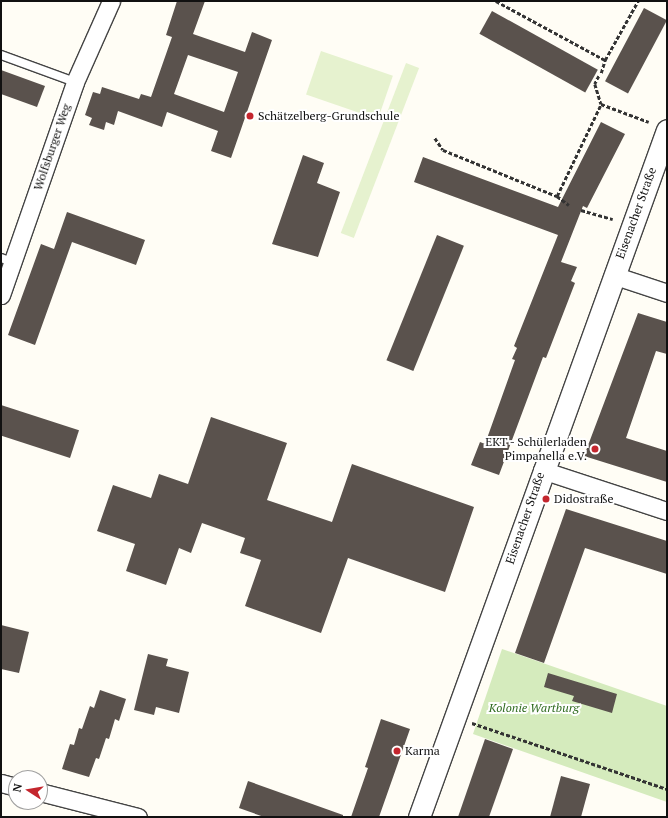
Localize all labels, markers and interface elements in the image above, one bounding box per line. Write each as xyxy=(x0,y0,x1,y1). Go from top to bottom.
street label: Wolfsburger Weg xyxy=(30,102,74,192)
place label: Schätzelberg-Grundschule xyxy=(258,109,399,123)
marker: Schätzelberg-Grundschule xyxy=(245,111,255,121)
street label: Eisenacher Straße xyxy=(613,165,659,261)
place label: EKT - Schülerladen Pimpanella e.V. xyxy=(484,435,587,463)
marker: EKT - Schülerladen Pimpanella e.V. xyxy=(590,444,600,454)
street label: Eisenacher Straße xyxy=(502,470,548,566)
place label: Didostraße xyxy=(554,492,613,506)
marker: Didostraße xyxy=(541,494,551,504)
park label: Kolonie Wartburg xyxy=(489,701,579,715)
place label: Karma xyxy=(405,744,440,758)
marker: Karma xyxy=(392,746,402,756)
north arrow xyxy=(8,770,48,810)
text: N xyxy=(10,782,25,793)

